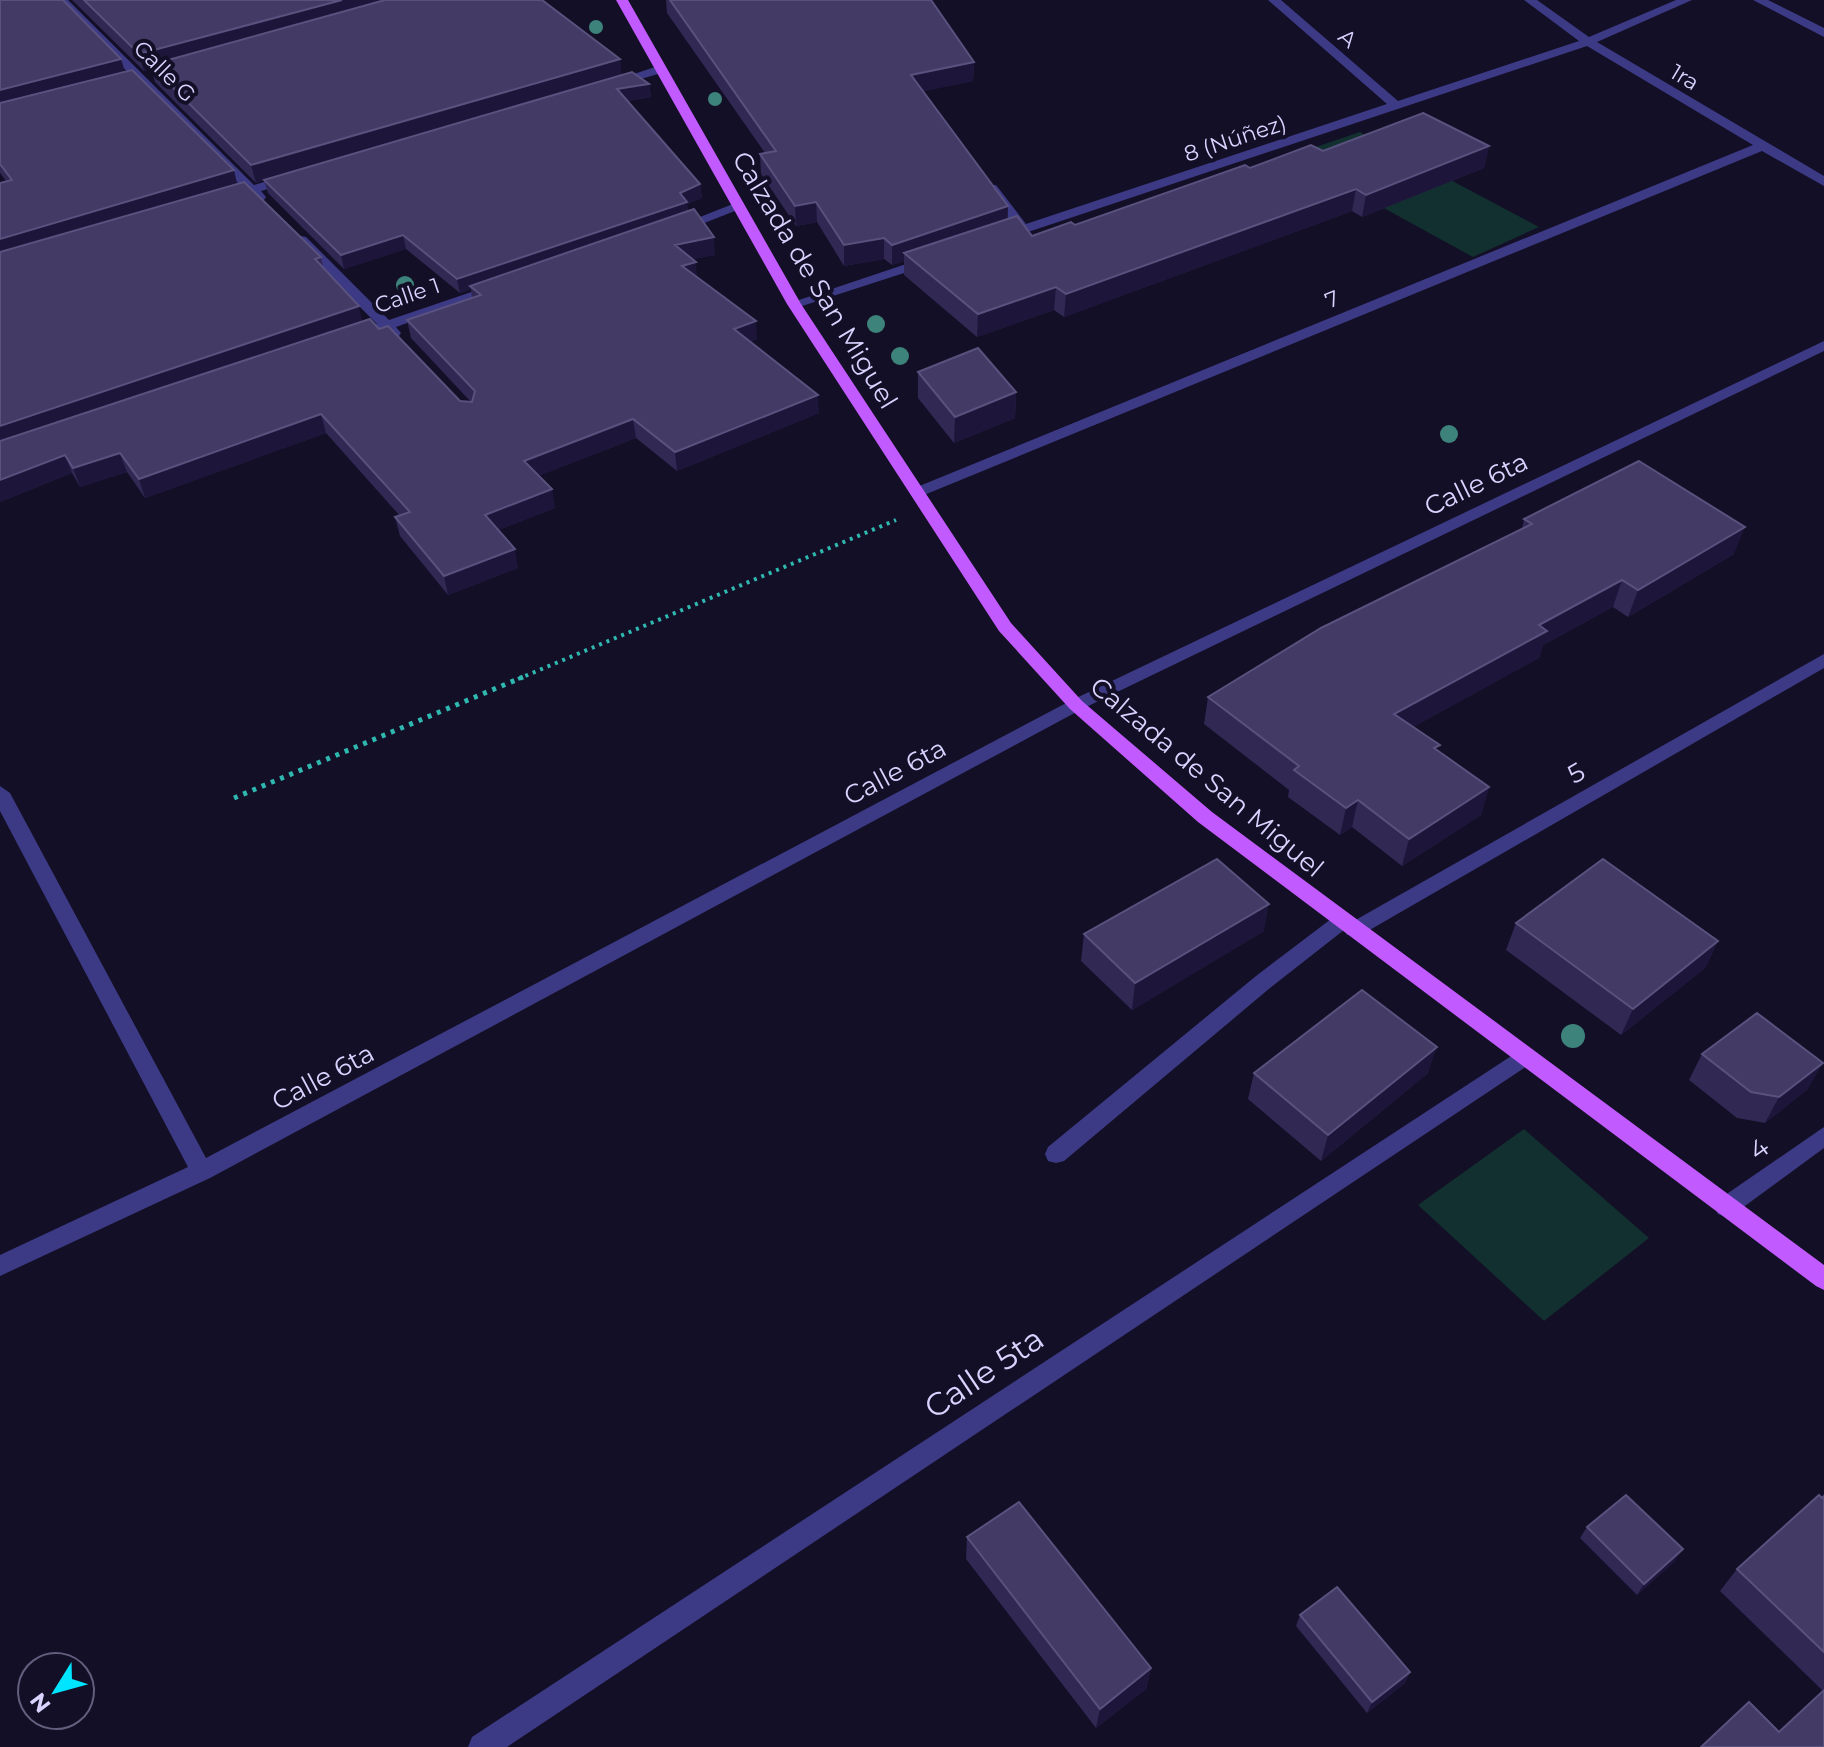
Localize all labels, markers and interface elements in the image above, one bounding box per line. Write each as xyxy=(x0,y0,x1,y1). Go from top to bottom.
street label: A xyxy=(1333,23,1363,54)
street label: Calle G xyxy=(128,35,201,108)
street label: 1ra xyxy=(1665,58,1704,96)
street label: 8 (Núñez) xyxy=(1180,109,1290,168)
street label: Calzada de San Miguel xyxy=(725,145,905,415)
street label: Calle 1 xyxy=(371,272,443,319)
street label: 7 xyxy=(1321,285,1343,314)
street label: Calle 6ta xyxy=(1419,445,1533,523)
street label: Calzada de San Miguel xyxy=(1084,670,1330,884)
street label: Calle 6ta xyxy=(838,732,952,812)
street label: 5 xyxy=(1562,755,1590,791)
street label: Calle 6ta xyxy=(266,1037,380,1117)
street label: 4 xyxy=(1743,1131,1775,1167)
street label: Calle 5ta xyxy=(917,1319,1051,1427)
north arrow xyxy=(16,1651,96,1731)
text: N xyxy=(24,1688,57,1718)

